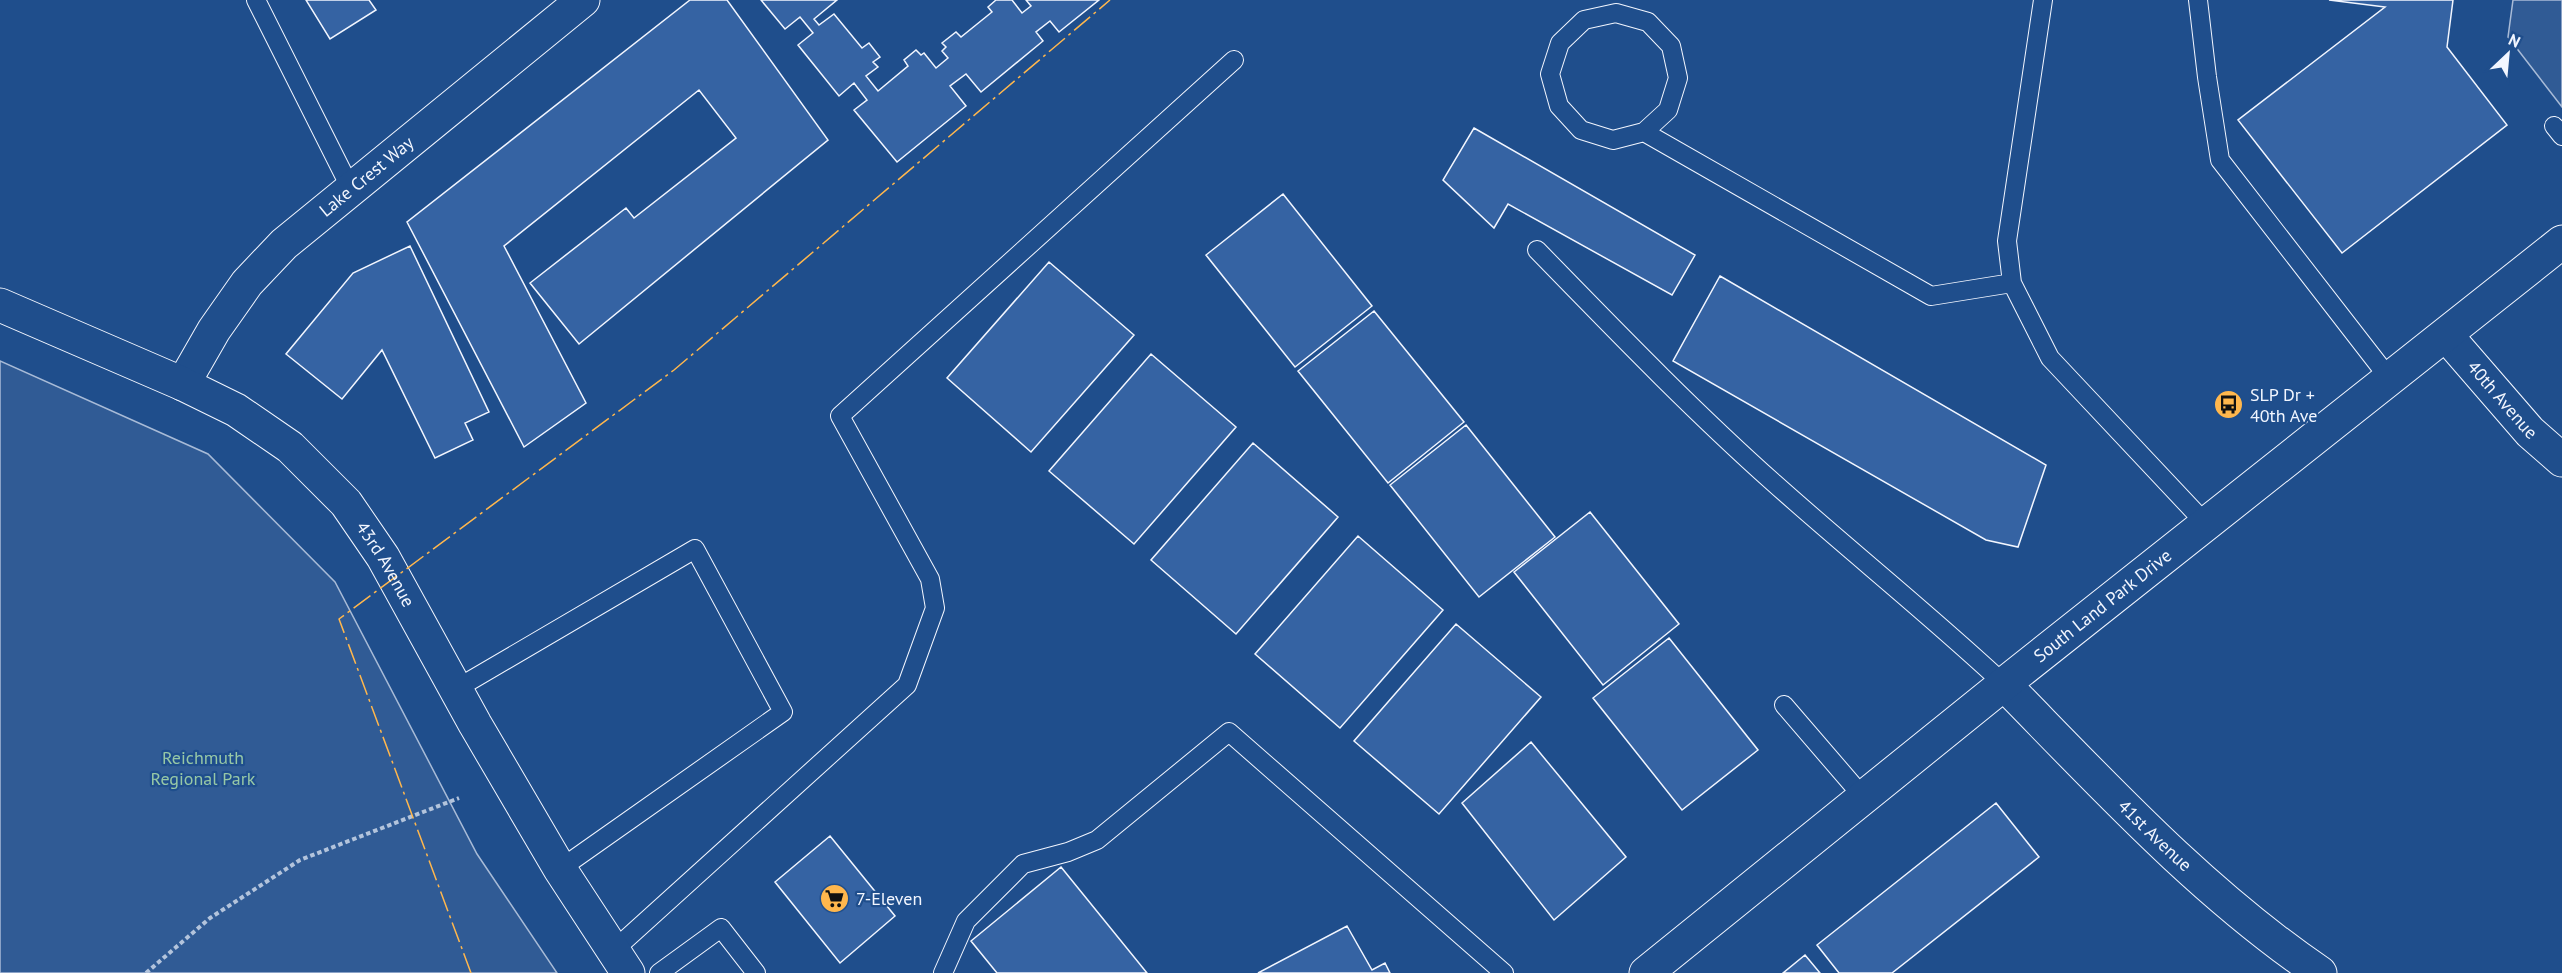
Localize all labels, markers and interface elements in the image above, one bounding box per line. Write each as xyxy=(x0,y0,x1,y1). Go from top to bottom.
north arrow xyxy=(2478,24,2538,84)
text: N xyxy=(2505,29,2524,52)
street label: Lake Crest Way xyxy=(314,131,419,222)
street label: 40th Avenue xyxy=(2463,356,2542,444)
place label: SLP Dr + 40th Ave xyxy=(2250,383,2317,427)
bus stop icon: SLP Dr + 40th Ave xyxy=(2213,389,2245,421)
street label: 43rd Avenue xyxy=(351,517,420,611)
street label: South Land Park Drive xyxy=(2029,544,2176,667)
park label: Reichmuth Regional Park xyxy=(151,746,256,790)
street label: 41st Avenue xyxy=(2113,795,2197,876)
supermarket icon: 7-Eleven xyxy=(819,883,851,915)
place label: 7-Eleven xyxy=(856,887,922,910)

